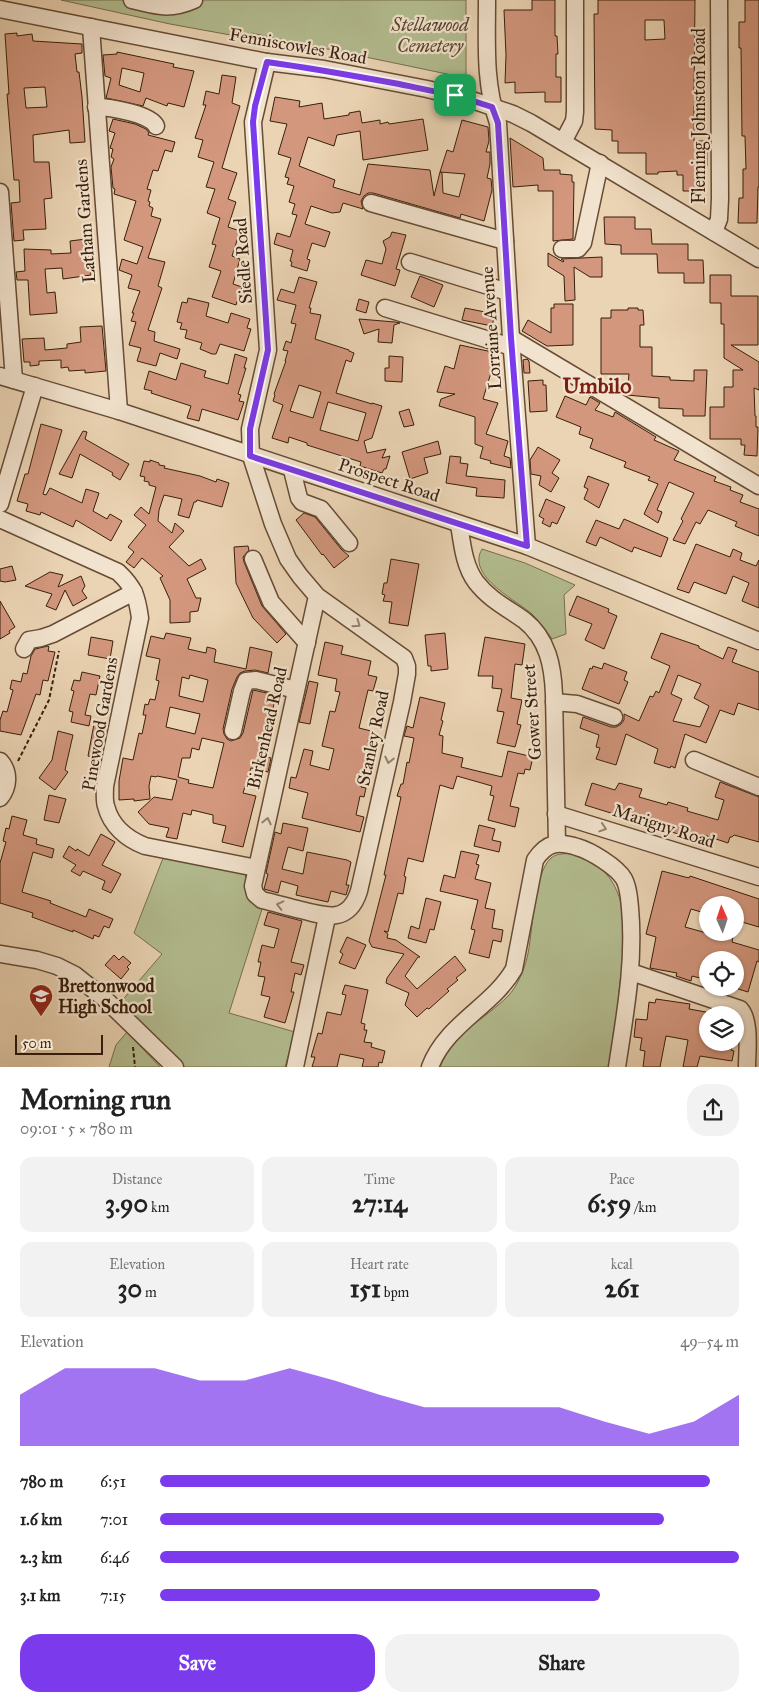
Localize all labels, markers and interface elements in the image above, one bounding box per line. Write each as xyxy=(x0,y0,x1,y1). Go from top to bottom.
park label: Stellawood Cemetery xyxy=(390,14,470,57)
street label: Fenniscowles Road xyxy=(227,23,369,69)
street label: Fleming Johnston Road xyxy=(688,28,711,204)
pin xyxy=(434,74,476,116)
icon: arrive xyxy=(441,81,469,109)
street label: Latham Gardens xyxy=(70,158,100,284)
street label: Siedle Road xyxy=(229,217,257,305)
street label: Lorraine Avenue xyxy=(476,266,506,390)
district label: Umbilo xyxy=(563,372,632,399)
street label: Prospect Road xyxy=(336,453,442,507)
one-way arrow xyxy=(351,618,361,627)
street label: Pinewood Gardens xyxy=(77,655,123,793)
street label: Gower Street xyxy=(518,662,546,761)
street label: Birkenhead Road xyxy=(242,665,292,791)
street label: Stanley Road xyxy=(352,688,394,788)
one-way arrow xyxy=(384,756,395,765)
street label: Marigny Road xyxy=(610,799,718,854)
one-way arrow xyxy=(261,816,272,825)
one-way arrow xyxy=(599,822,607,832)
north arrow xyxy=(699,896,744,941)
map controls xyxy=(699,896,744,1051)
one-way arrow xyxy=(276,900,285,911)
button: locate xyxy=(699,951,744,996)
place label: Brettonwood High School xyxy=(58,975,156,1019)
school or university icon: Brettonwood High School xyxy=(28,983,54,1017)
button: layers xyxy=(699,1006,744,1051)
scale bar xyxy=(15,1032,102,1055)
text: 50 m xyxy=(22,1035,51,1052)
text: Morning run xyxy=(20,1082,171,1117)
button: share xyxy=(687,1084,739,1136)
text: 09:01 · 5 × 780 m xyxy=(20,1119,133,1138)
text: Distance xyxy=(112,1171,162,1188)
text: Time xyxy=(364,1171,395,1188)
text: Pace xyxy=(609,1171,635,1188)
text: 3.90 xyxy=(105,1188,148,1219)
text: 27:14 xyxy=(352,1188,407,1219)
text: 6:59 xyxy=(587,1188,631,1219)
text: km xyxy=(148,1199,169,1216)
text: /km xyxy=(631,1199,656,1216)
text: Elevation xyxy=(109,1256,165,1273)
text: Heart rate xyxy=(350,1256,409,1273)
text: kcal xyxy=(611,1256,633,1273)
text: 30 xyxy=(117,1273,142,1304)
text: 151 xyxy=(350,1273,381,1304)
text: 261 xyxy=(604,1273,639,1304)
text: m xyxy=(142,1284,157,1301)
text: bpm xyxy=(381,1284,409,1301)
text: Elevation xyxy=(20,1332,84,1351)
text: 49–54 m xyxy=(680,1332,739,1351)
text: 780 m xyxy=(20,1472,63,1491)
text: 6:51 xyxy=(100,1472,126,1491)
text: 1.6 km xyxy=(20,1510,62,1529)
text: 7:01 xyxy=(100,1510,128,1529)
text: 2.3 km xyxy=(20,1548,62,1567)
text: 6:46 xyxy=(100,1548,129,1567)
text: 3.1 km xyxy=(20,1586,60,1605)
text: 7:15 xyxy=(100,1586,126,1605)
button: Save xyxy=(20,1634,375,1692)
button: Share xyxy=(385,1634,739,1692)

